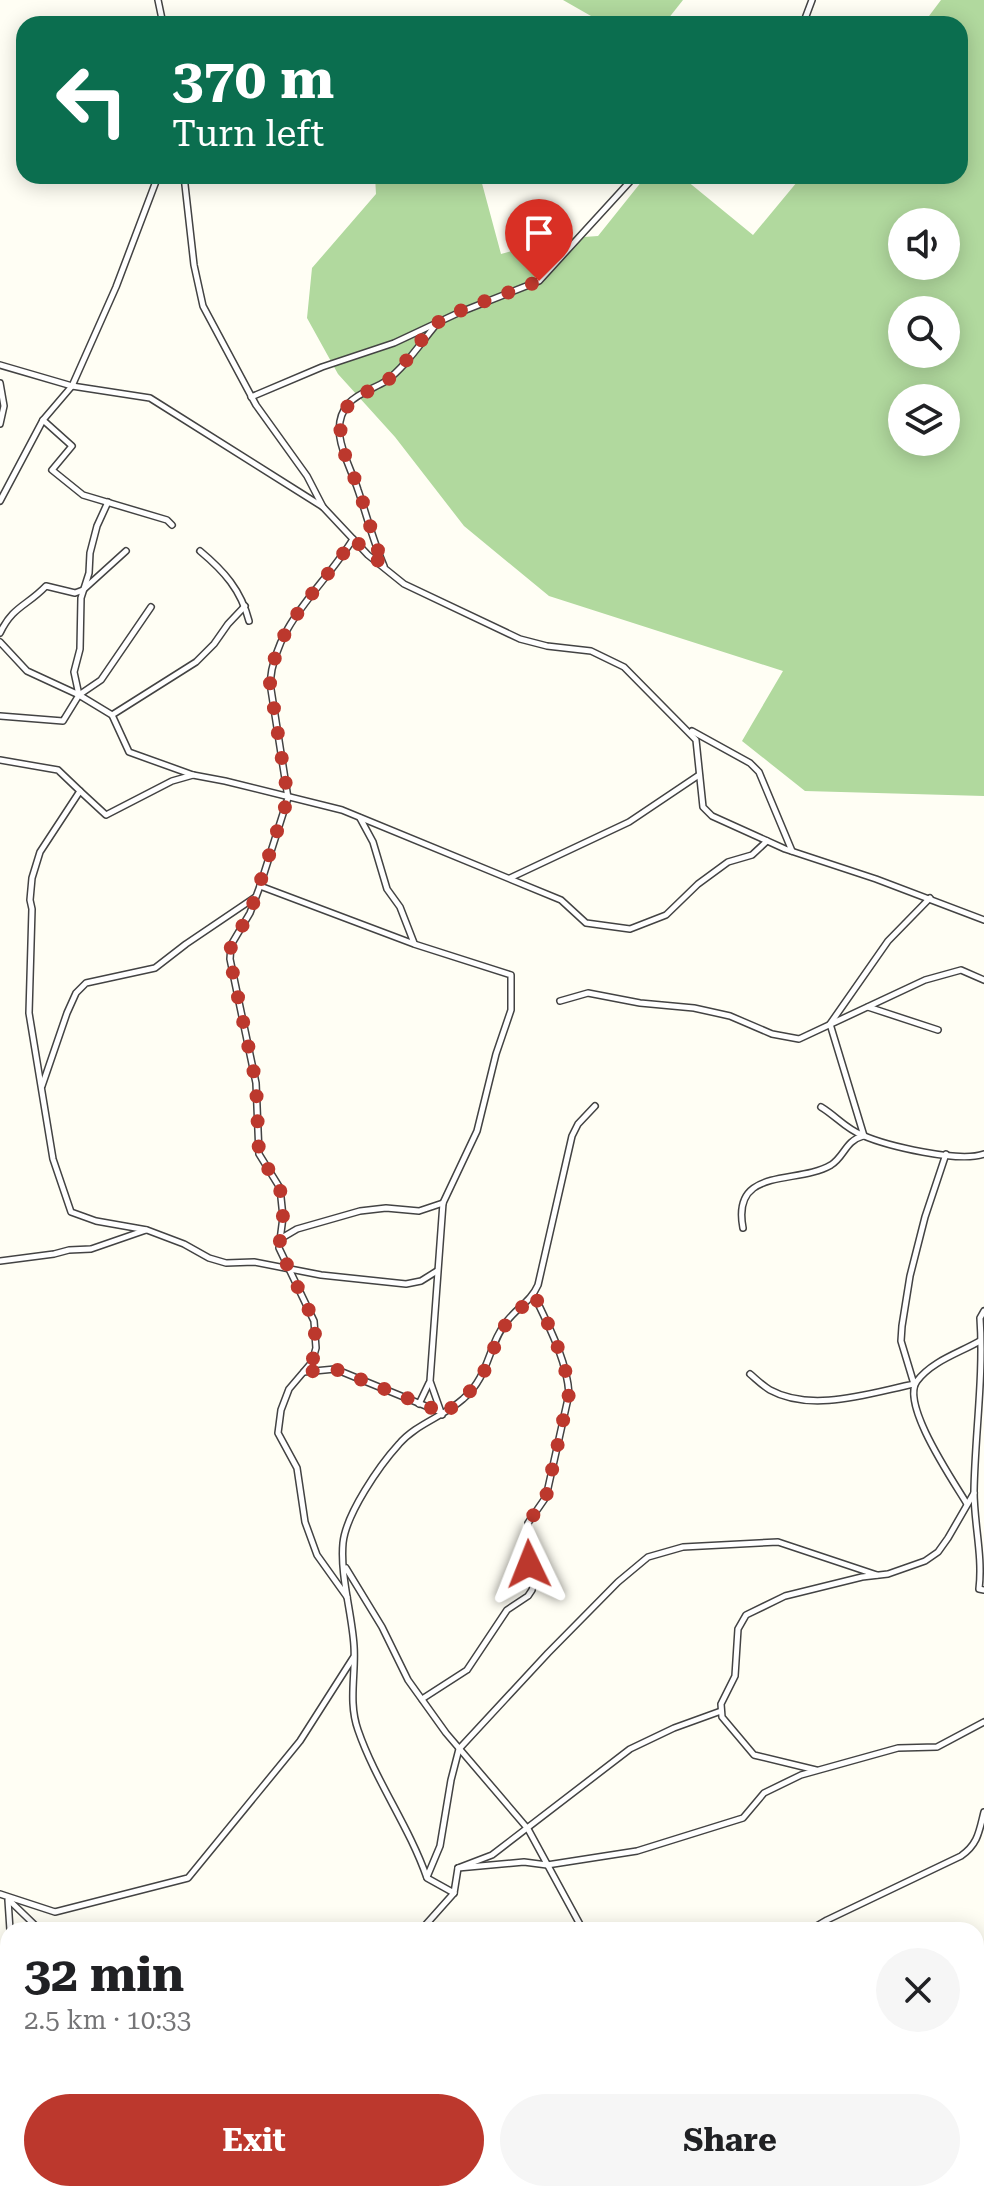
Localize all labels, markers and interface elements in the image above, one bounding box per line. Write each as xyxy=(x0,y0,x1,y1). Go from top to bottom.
text: 370 m xyxy=(172,46,334,112)
icon: left xyxy=(40,48,144,152)
text: Turn left xyxy=(172,113,324,155)
pin xyxy=(505,199,573,281)
map controls xyxy=(888,208,960,456)
button: sound xyxy=(888,208,960,280)
icon: arrive xyxy=(517,211,561,255)
button: search xyxy=(888,296,960,368)
button: layers xyxy=(888,384,960,456)
position arrow xyxy=(487,1522,571,1606)
text: 32 min xyxy=(24,1947,184,2003)
button: close xyxy=(876,1948,960,2032)
text: 2.5 km · 10:33 xyxy=(24,2005,191,2035)
button: Exit xyxy=(24,2094,484,2186)
button: Share xyxy=(500,2094,960,2186)

